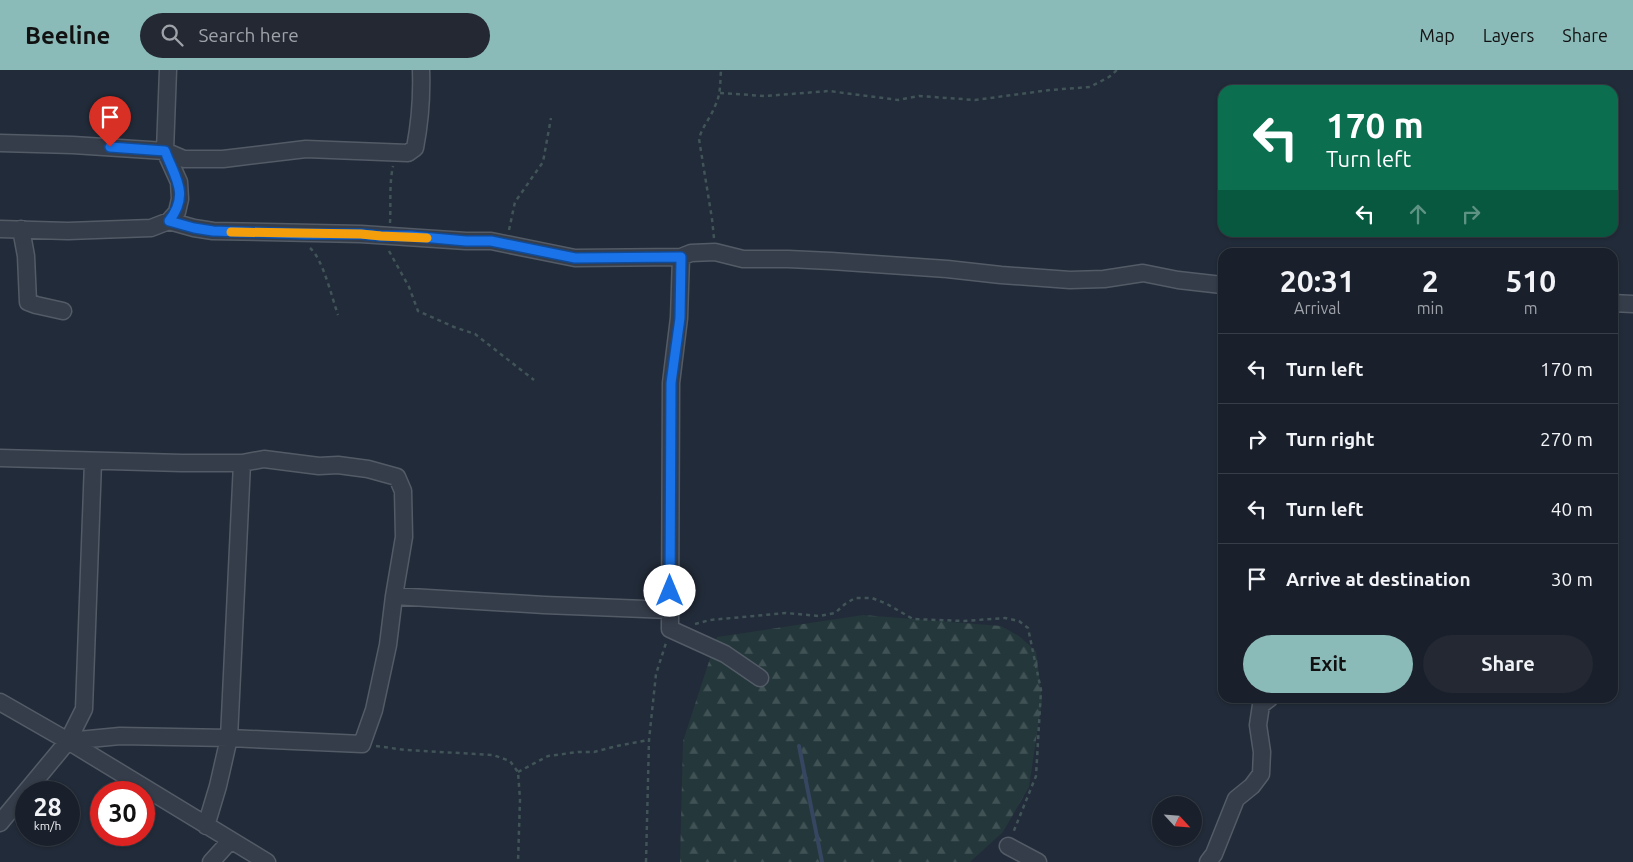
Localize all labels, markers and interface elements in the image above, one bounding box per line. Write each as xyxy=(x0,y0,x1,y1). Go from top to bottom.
search box xyxy=(140,13,490,58)
icon: search xyxy=(158,21,186,49)
text: Beeline xyxy=(25,22,110,49)
text: Search here xyxy=(198,24,299,46)
text: Map xyxy=(1419,25,1455,45)
text: Layers xyxy=(1483,25,1534,45)
text: Share xyxy=(1562,25,1608,45)
pin xyxy=(89,96,131,147)
icon: arrive xyxy=(96,103,124,131)
icon: left xyxy=(1243,105,1308,170)
text: 170 m xyxy=(1326,105,1424,145)
text: Turn left xyxy=(1326,146,1411,171)
icon: left xyxy=(1351,200,1379,228)
icon: ahead xyxy=(1404,200,1432,228)
icon: right xyxy=(1457,200,1485,228)
text: 20:31 xyxy=(1280,264,1355,298)
text: 2 xyxy=(1422,264,1439,298)
text: 510 xyxy=(1505,264,1556,298)
text: Arrival xyxy=(1294,299,1341,317)
text: min xyxy=(1417,299,1444,317)
text: m xyxy=(1524,299,1538,317)
icon: left xyxy=(1243,355,1271,383)
text: Turn left xyxy=(1286,358,1364,380)
text: 170 m xyxy=(1540,358,1593,380)
icon: right xyxy=(1243,425,1271,453)
text: Turn right xyxy=(1286,428,1374,450)
text: 270 m xyxy=(1540,428,1593,450)
icon: left xyxy=(1243,495,1271,523)
text: Turn left xyxy=(1286,498,1364,520)
text: 40 m xyxy=(1551,498,1593,520)
position arrow xyxy=(643,564,695,616)
icon: arrive xyxy=(1243,565,1271,593)
text: Arrive at destination xyxy=(1286,568,1471,590)
text: 30 m xyxy=(1551,568,1593,590)
button: Exit xyxy=(1243,635,1413,693)
button: Share xyxy=(1423,635,1593,693)
speed limit sign: 30 xyxy=(90,781,155,846)
text: 28 xyxy=(33,793,62,821)
north arrow xyxy=(1152,796,1202,846)
map controls xyxy=(1152,796,1202,846)
text: km/h xyxy=(34,819,61,832)

